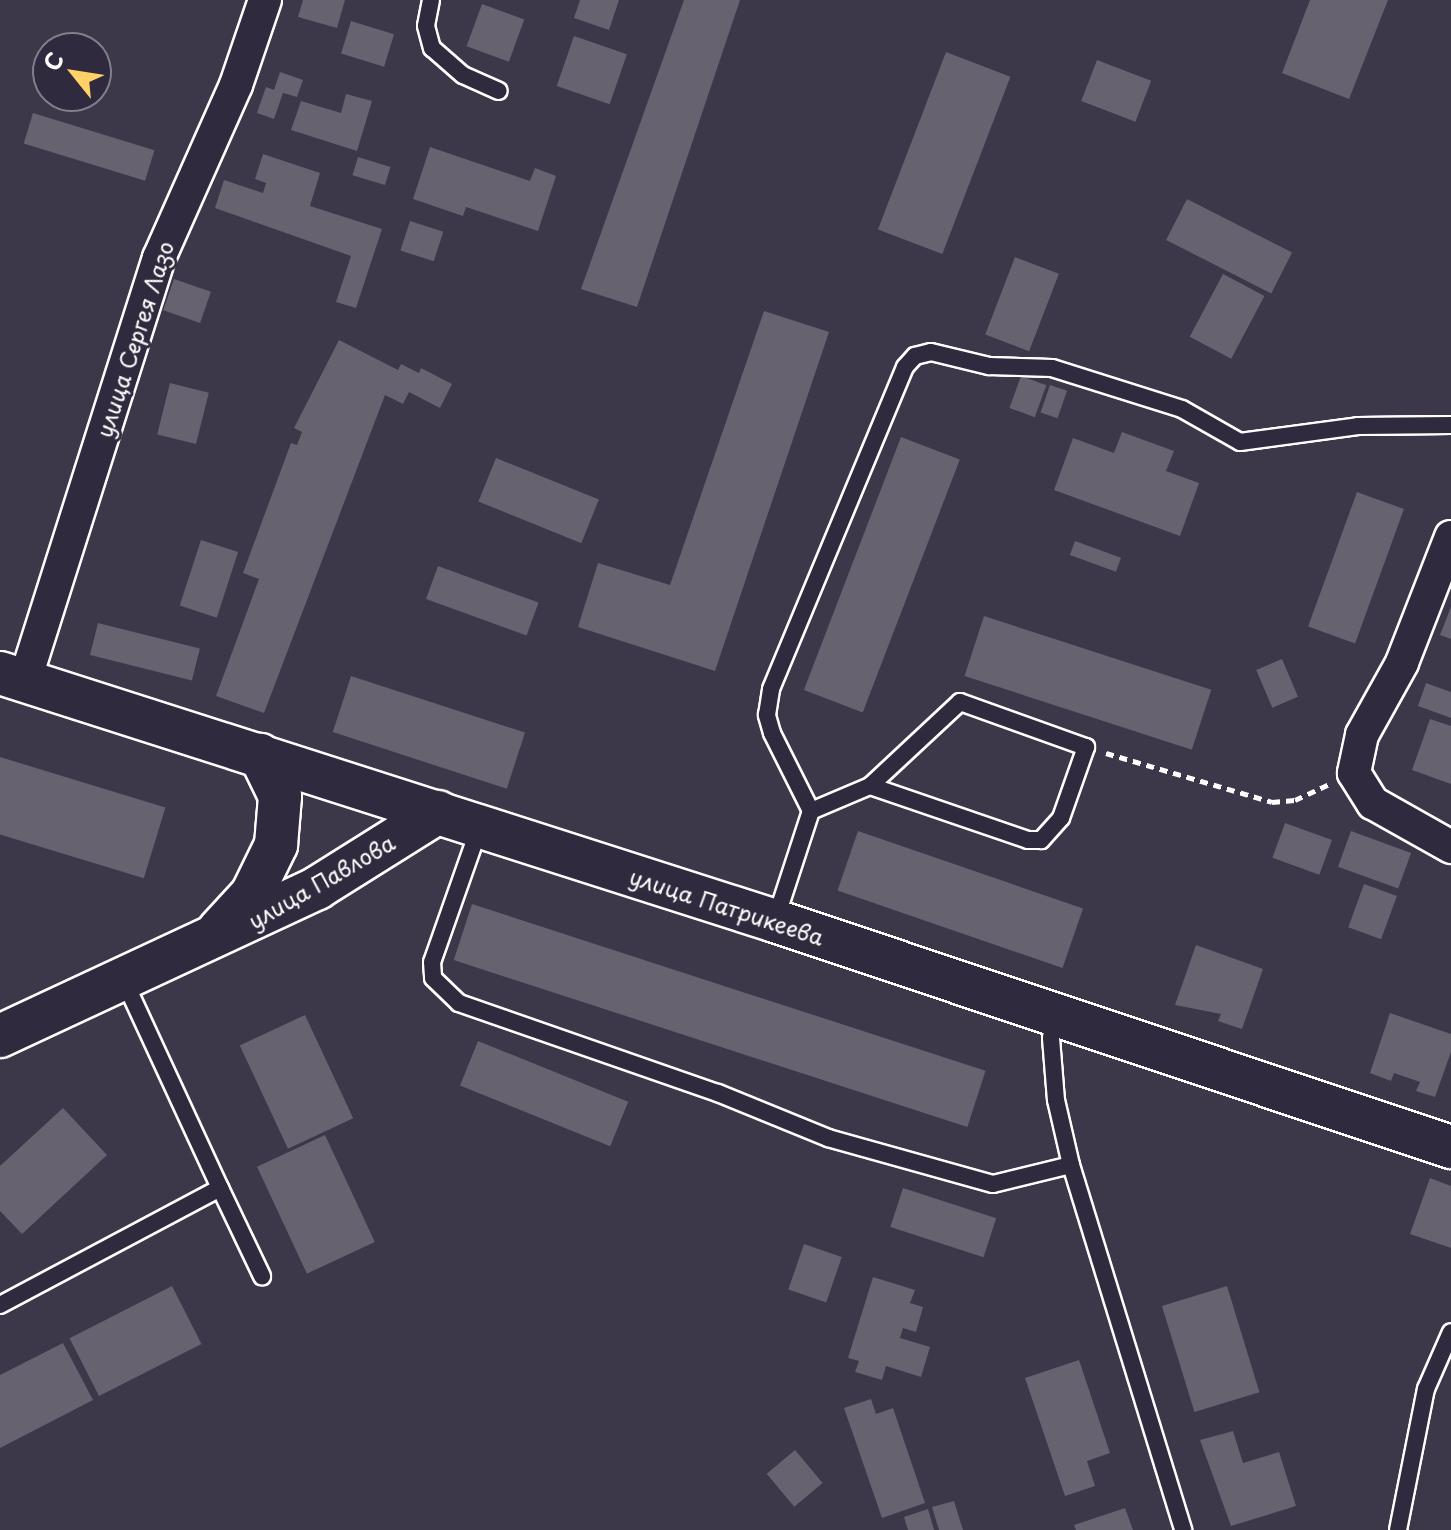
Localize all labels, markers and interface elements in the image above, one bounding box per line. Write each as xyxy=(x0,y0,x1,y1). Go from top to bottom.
north arrow xyxy=(32,32,112,112)
text: С xyxy=(34,45,71,76)
street label: улица Сергея Лазо xyxy=(90,237,178,441)
street label: улица Павлова xyxy=(243,828,399,934)
street label: улица Патрикеева xyxy=(627,862,827,950)

